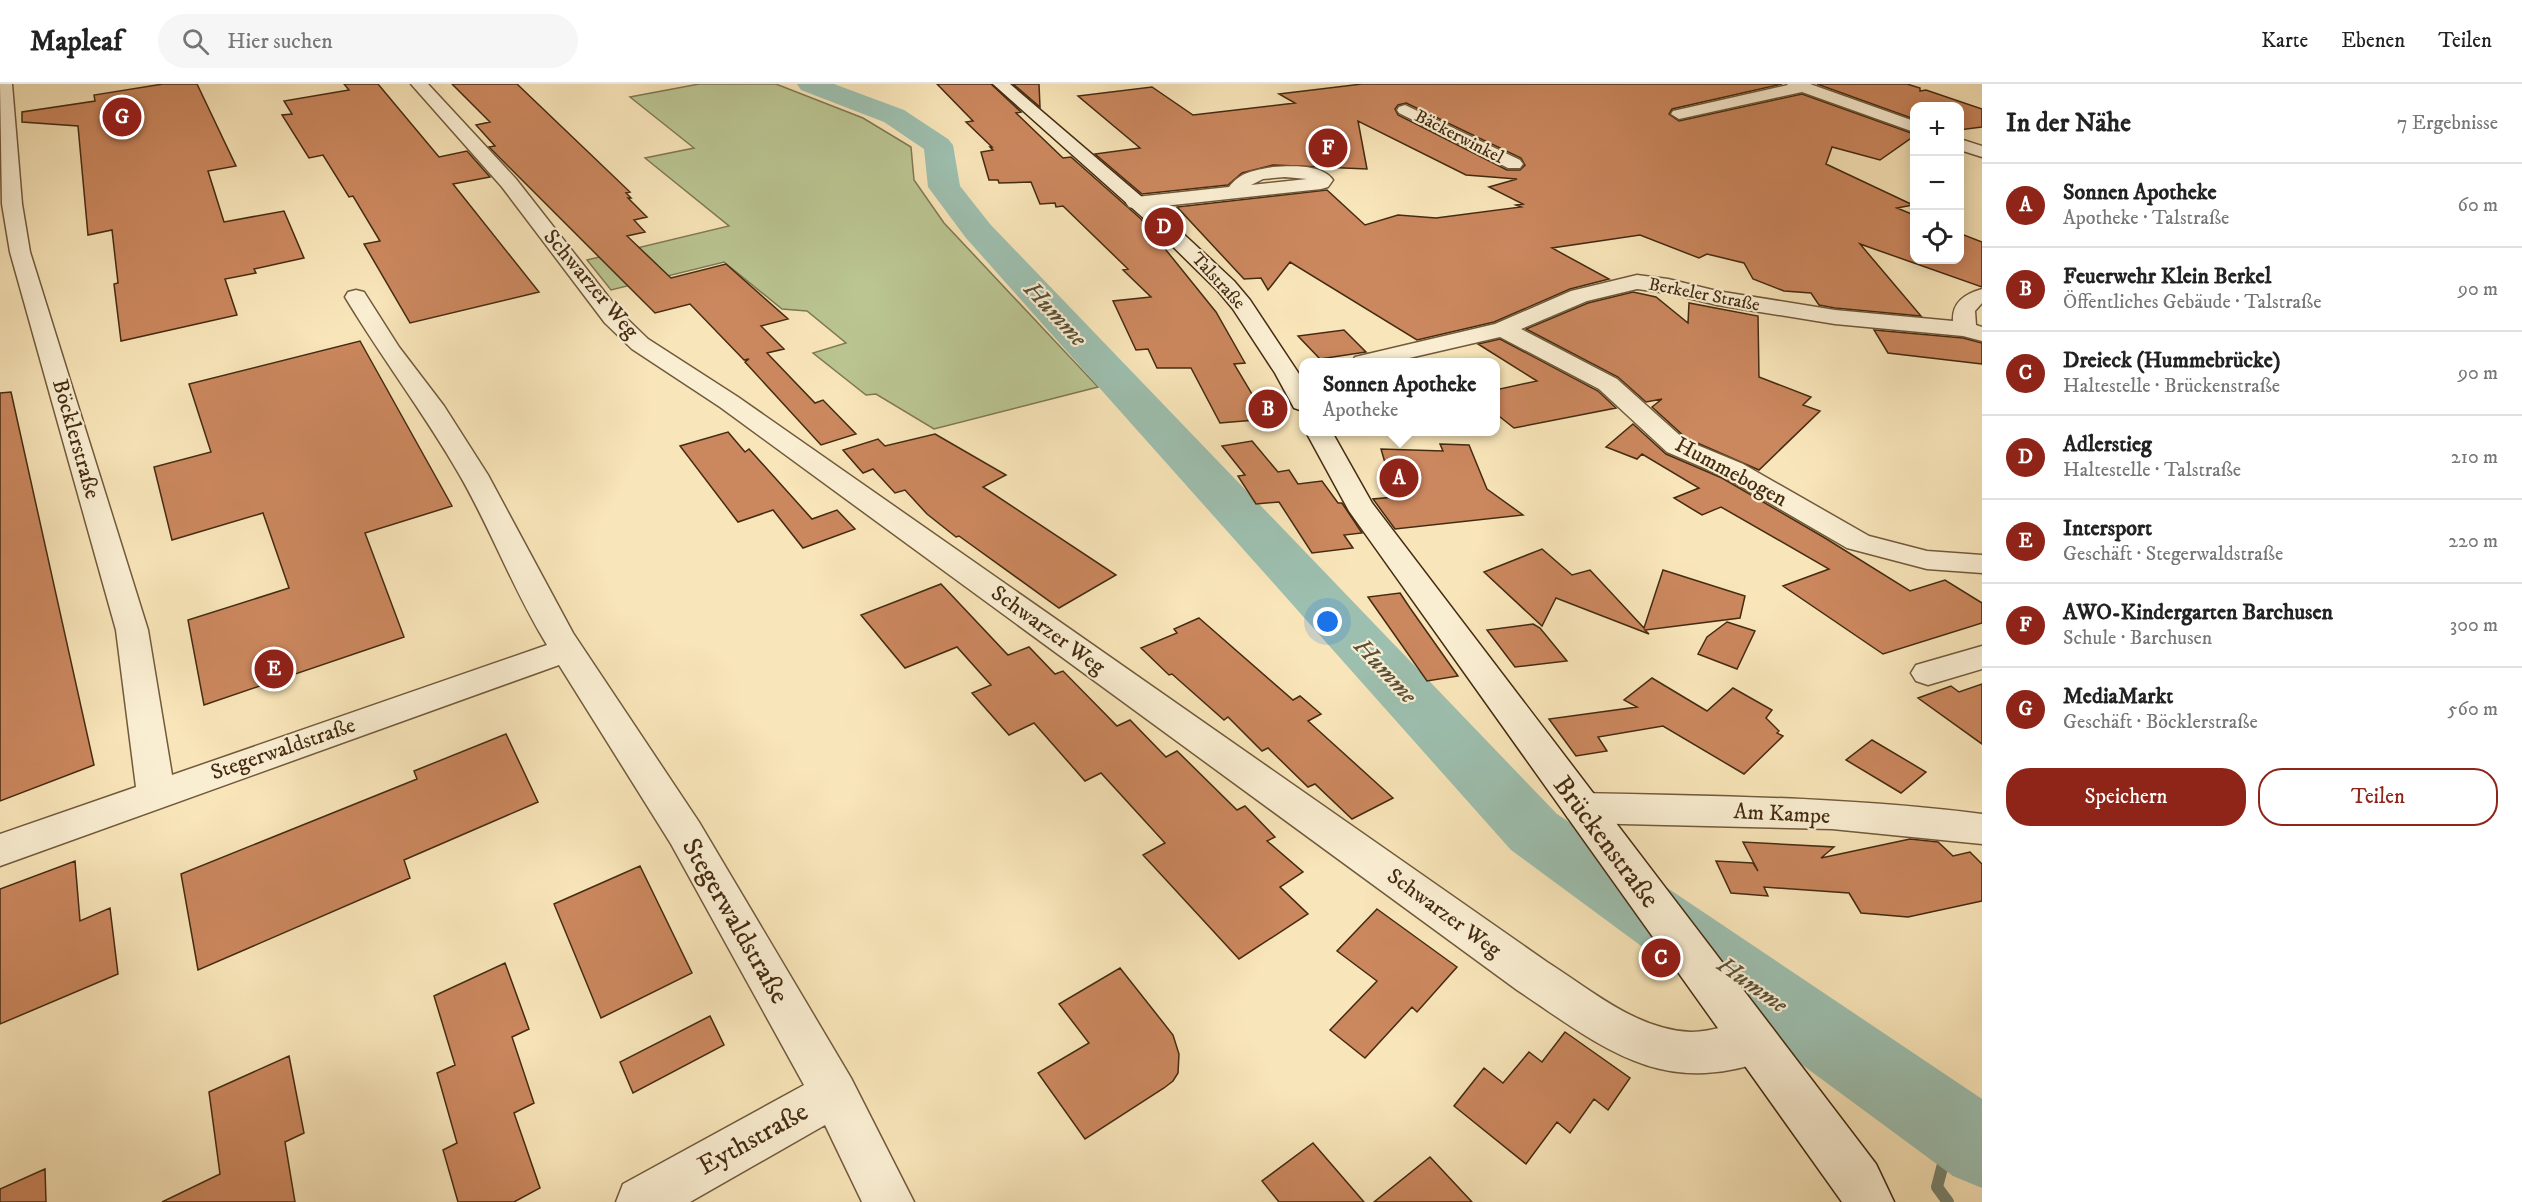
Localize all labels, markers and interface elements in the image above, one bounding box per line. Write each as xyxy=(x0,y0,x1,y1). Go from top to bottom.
search box xyxy=(158,14,578,68)
text: Mapleaf xyxy=(30,24,122,59)
icon: search xyxy=(179,25,212,58)
text: Hier suchen xyxy=(227,28,333,55)
text: Karte xyxy=(2261,28,2308,54)
text: Ebenen xyxy=(2341,28,2405,54)
text: Teilen xyxy=(2438,28,2492,54)
pin: G xyxy=(102,94,142,140)
map controls xyxy=(1910,102,1964,264)
button: + xyxy=(1910,102,1964,156)
street label: Bäckerwinkel xyxy=(1411,105,1508,169)
text: In der Nähe xyxy=(2006,107,2131,140)
text: 7 Ergebnisse xyxy=(2397,111,2498,136)
pin: F xyxy=(1308,126,1348,170)
button: − xyxy=(1910,156,1964,210)
text: Sonnen Apotheke xyxy=(2063,179,2217,206)
text: A xyxy=(2019,193,2032,218)
text: 60 m xyxy=(2458,193,2498,218)
pin: D xyxy=(1144,204,1184,250)
text: Apotheke · Talstraße xyxy=(2063,206,2229,231)
button: locate xyxy=(1910,210,1964,264)
street label: Schwarzer Weg xyxy=(537,224,645,344)
street label: Talstraße xyxy=(1186,248,1250,314)
text: Feuerwehr Klein Berkel xyxy=(2063,263,2271,290)
street label: Berkeler Straße xyxy=(1646,273,1762,317)
water label: Humme xyxy=(1016,274,1093,354)
text: B xyxy=(2019,277,2032,302)
text: 90 m xyxy=(2458,277,2498,302)
text: Öffentliches Gebäude · Talstraße xyxy=(2063,290,2321,315)
text: Dreieck (Hummebrücke) xyxy=(2063,347,2280,374)
popup xyxy=(1299,358,1500,436)
text: C xyxy=(2019,361,2032,386)
text: 90 m xyxy=(2458,361,2498,386)
text: Sonnen Apotheke xyxy=(1323,371,1476,398)
text: Haltestelle · Brückenstraße xyxy=(2063,374,2280,399)
street label: Böcklerstraße xyxy=(46,376,106,502)
pin: B xyxy=(1248,386,1288,432)
text: Apotheke xyxy=(1323,398,1398,423)
street label: Hummebogen xyxy=(1670,431,1792,513)
text: Adlerstieg xyxy=(2063,431,2152,458)
text: D xyxy=(2018,445,2033,470)
text: 210 m xyxy=(2451,445,2498,470)
pin: A xyxy=(1380,456,1418,500)
text: Haltestelle · Talstraße xyxy=(2063,458,2241,483)
text: Intersport xyxy=(2063,515,2152,542)
text: E xyxy=(2018,529,2033,554)
text: 220 m xyxy=(2448,529,2498,554)
text: Geschäft · Stegerwaldstraße xyxy=(2063,542,2283,567)
street label: Schwarzer Weg xyxy=(986,580,1111,681)
text: AWO-Kindergarten Barchusen xyxy=(2063,599,2333,626)
your location xyxy=(1313,607,1342,636)
text: F xyxy=(2019,613,2032,638)
text: 300 m xyxy=(2450,613,2498,638)
text: Schule · Barchusen xyxy=(2063,626,2212,651)
water label: Humme xyxy=(1346,631,1423,711)
pin: E xyxy=(254,646,294,692)
text: MediaMarkt xyxy=(2063,683,2173,710)
text: G xyxy=(2019,697,2032,722)
text: 560 m xyxy=(2448,697,2498,722)
text: Geschäft · Böcklerstraße xyxy=(2063,710,2258,735)
street label: Stegerwaldstraße xyxy=(207,712,359,786)
button: Speichern xyxy=(2006,768,2246,826)
button: Teilen xyxy=(2258,768,2498,826)
street label: Brückenstraße xyxy=(1545,769,1667,915)
street label: Am Kampe xyxy=(1733,798,1831,830)
street label: Stegerwaldstraße xyxy=(674,832,796,1010)
street label: Schwarzer Weg xyxy=(1382,863,1507,964)
pin: C xyxy=(1642,936,1680,980)
water label: Humme xyxy=(1710,950,1794,1020)
street label: Eythstraße xyxy=(692,1095,814,1183)

